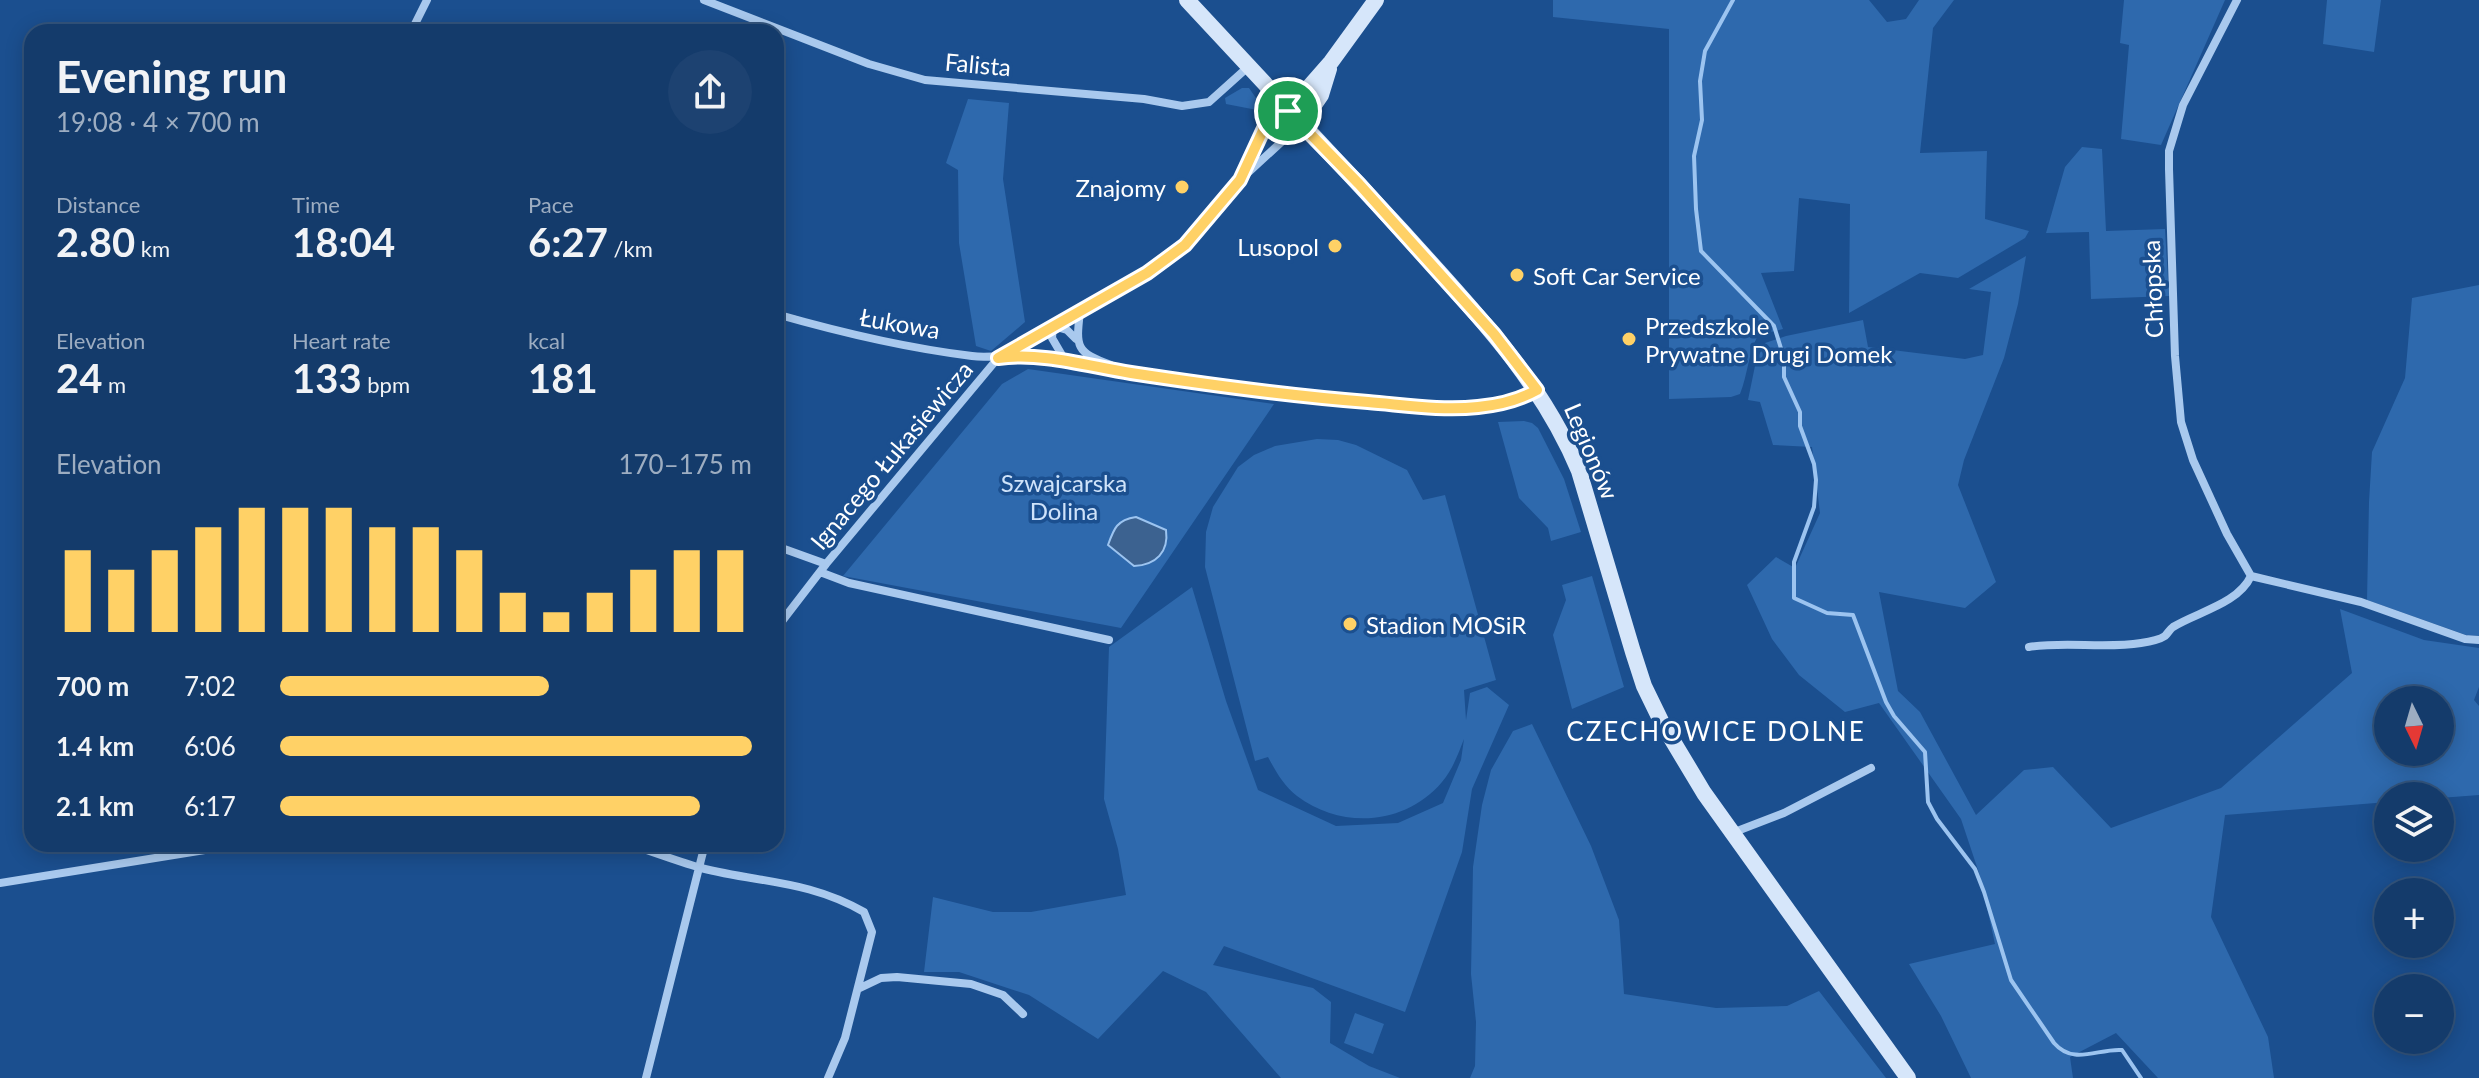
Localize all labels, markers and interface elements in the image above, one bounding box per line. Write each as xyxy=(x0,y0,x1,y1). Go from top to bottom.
street label: Falista xyxy=(944,47,1012,81)
text: Evening run xyxy=(56,50,287,102)
button: share xyxy=(668,50,752,134)
pin xyxy=(1254,77,1322,145)
icon: arrive xyxy=(1266,89,1310,133)
text: 19:08 · 4 × 700 m xyxy=(56,106,260,138)
place label: Znajomy xyxy=(1075,173,1167,202)
marker: Znajomy xyxy=(1173,178,1191,196)
text: Distance xyxy=(56,191,140,218)
text: Time xyxy=(292,191,340,218)
text: Pace xyxy=(528,191,574,218)
text: 2.80 xyxy=(56,218,135,266)
text: 18:04 xyxy=(292,218,395,266)
text: 6:27 xyxy=(528,218,608,266)
place label: Lusopol xyxy=(1237,232,1319,261)
text: km xyxy=(135,235,170,262)
text: /km xyxy=(608,235,653,262)
marker: Lusopol xyxy=(1326,237,1344,255)
street label: Chłopska xyxy=(2136,239,2168,339)
place label: Soft Car Service xyxy=(1533,261,1701,290)
marker: Soft Car Service xyxy=(1508,266,1526,284)
street label: Łukowa xyxy=(858,302,942,344)
place label: Przedszkole Prywatne Drugi Domek xyxy=(1645,311,1893,368)
text: Elevation xyxy=(56,327,145,354)
text: Heart rate xyxy=(292,327,391,354)
text: kcal xyxy=(528,327,565,354)
marker: Przedszkole Prywatne Drugi Domek xyxy=(1620,330,1638,348)
text: 24 xyxy=(56,354,102,402)
text: 133 xyxy=(292,354,362,402)
text: 181 xyxy=(528,354,598,402)
street label: Ignacego Łukasiewicza xyxy=(804,355,978,555)
text: m xyxy=(102,371,126,398)
text: bpm xyxy=(362,371,410,398)
street label: Legionów xyxy=(1559,399,1625,504)
text: Elevation xyxy=(56,448,162,480)
text: 170–175 m xyxy=(618,448,752,480)
park label: Szwajcarska Dolina xyxy=(1001,468,1127,525)
place label: Stadion MOSiR xyxy=(1366,610,1526,639)
marker: Stadion MOSiR xyxy=(1341,615,1359,633)
text: 700 m xyxy=(56,670,129,702)
text: 7:02 xyxy=(184,670,236,702)
north arrow xyxy=(2374,686,2454,766)
map controls xyxy=(2374,686,2454,1054)
district label: CZECHOWICE DOLNE xyxy=(1566,715,1866,747)
text: 1.4 km xyxy=(56,730,134,762)
text: 6:06 xyxy=(184,730,236,762)
button: layers xyxy=(2374,782,2454,862)
text: 2.1 km xyxy=(56,790,134,822)
text: 6:17 xyxy=(184,790,236,822)
button: + xyxy=(2374,878,2454,958)
button: − xyxy=(2374,974,2454,1054)

